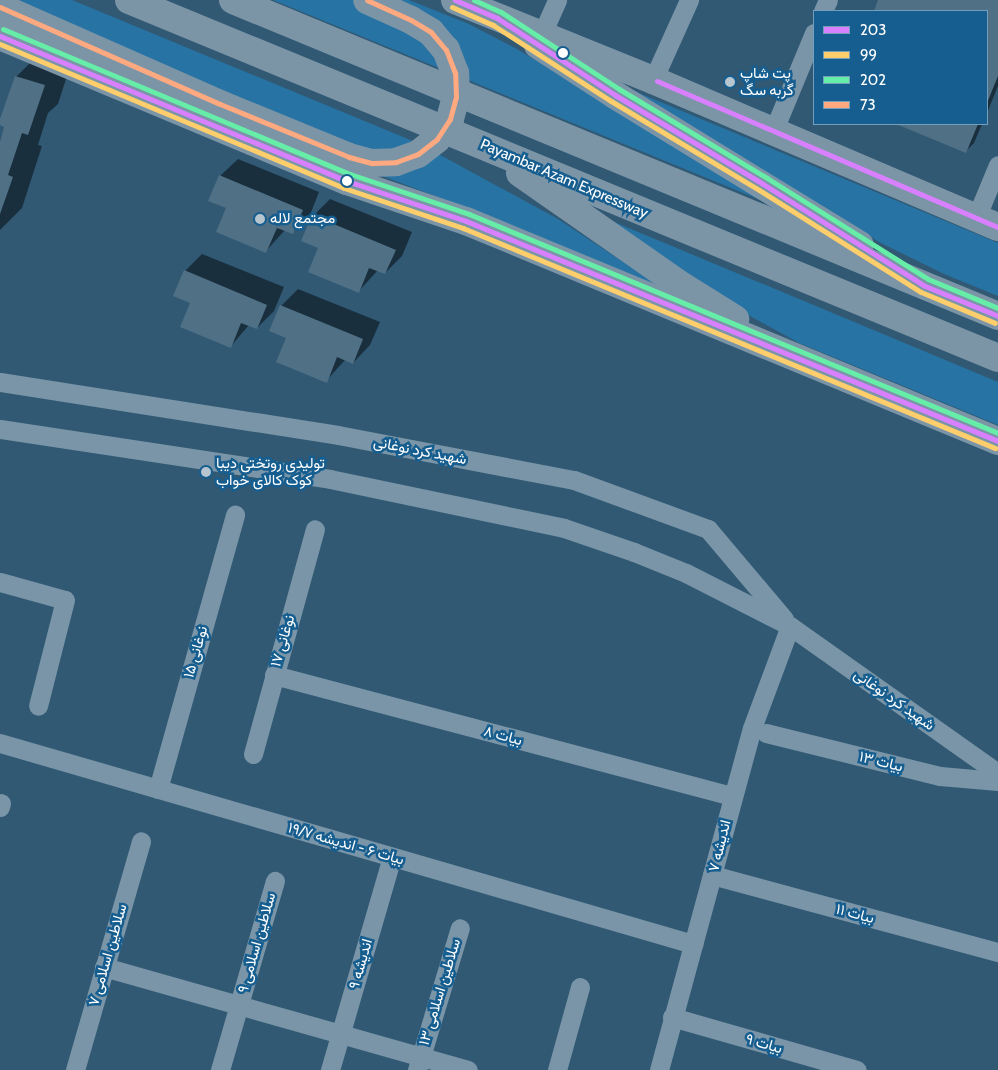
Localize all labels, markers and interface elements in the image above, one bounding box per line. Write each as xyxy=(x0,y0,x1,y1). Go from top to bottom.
legend xyxy=(813,10,988,125)
text: 203 xyxy=(860,21,886,39)
text: 99 xyxy=(860,46,877,64)
unlabelled marker xyxy=(558,48,568,58)
place label: پت شاپ گربه سگ xyxy=(740,64,794,99)
text: 202 xyxy=(860,71,886,89)
marker: پت شاپ گربه سگ xyxy=(724,76,736,88)
text: 73 xyxy=(860,96,876,114)
street label: Payambar Azam Expressway xyxy=(477,135,651,223)
unlabelled marker xyxy=(342,176,352,186)
place label: مجتمع لاله xyxy=(270,210,335,228)
marker: مجتمع لاله xyxy=(254,213,266,225)
street label: شهید کرد نوغانی xyxy=(372,433,468,469)
place label: تولیدی روتختی دیبا کوک کالای خواب xyxy=(216,454,325,489)
marker: تولیدی روتختی دیبا کوک کالای خواب xyxy=(200,466,212,478)
street label: نوغانی ۱۷ xyxy=(267,613,299,669)
street label: نوغانی ۱۵ xyxy=(180,624,212,680)
street label: شهید کرد نوغانی xyxy=(850,665,938,735)
street label: بیات ۸ xyxy=(482,722,524,750)
street label: بیات ۱۳ xyxy=(857,748,905,776)
street label: اندیشه ۷ xyxy=(705,818,735,874)
street label: بیات ۶ - اندیشه ۱۹/۷ xyxy=(286,819,406,869)
street label: سلاطین اسلامی ۹ xyxy=(234,891,280,995)
street label: بیات ۱۱ xyxy=(834,900,876,928)
street label: سلاطین اسلامی ۷ xyxy=(85,902,131,1008)
street label: سلاطین اسلامی ۱۳ xyxy=(415,936,465,1048)
street label: اندیشه ۹ xyxy=(345,937,377,991)
street label: بیات ۹ xyxy=(743,1030,785,1058)

